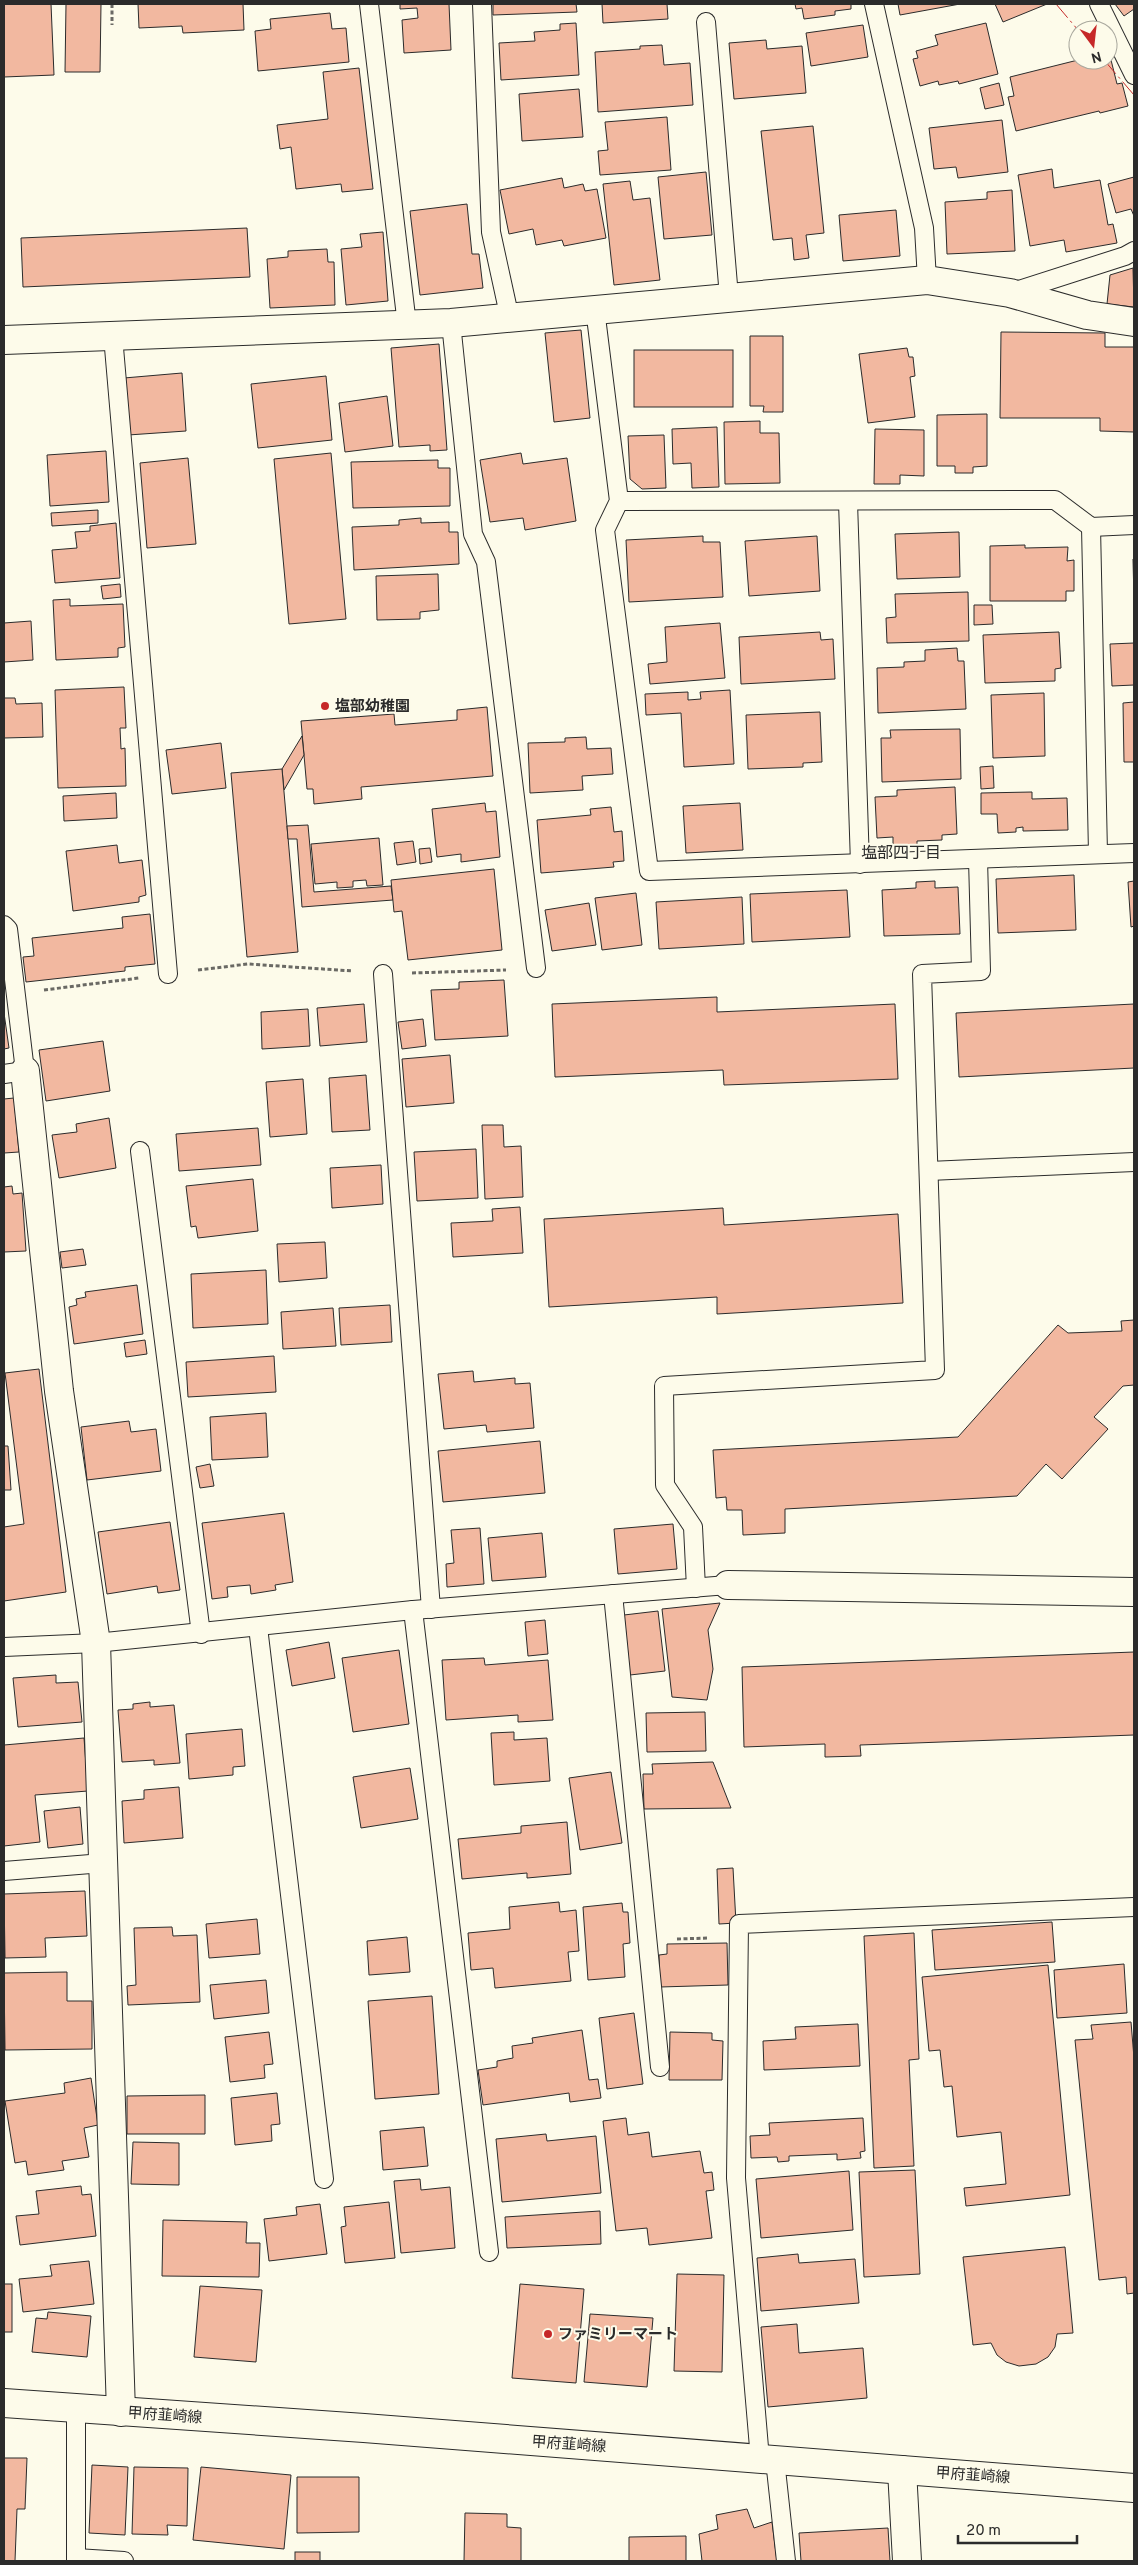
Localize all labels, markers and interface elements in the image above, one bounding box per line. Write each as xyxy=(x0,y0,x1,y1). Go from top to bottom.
north arrow xyxy=(1068,20,1118,70)
text: N xyxy=(1089,47,1103,66)
place label: 塩部幼稚園 xyxy=(335,697,410,717)
marker: 塩部幼稚園 xyxy=(319,700,331,712)
district label: 塩部四丁目 xyxy=(861,844,941,864)
place label: ファミリーマート xyxy=(558,2326,678,2345)
marker: ファミリーマート xyxy=(542,2328,554,2340)
street label: 甲府韮崎線 xyxy=(127,2404,203,2429)
street label: 甲府韮崎線 xyxy=(531,2433,607,2458)
street label: 甲府韮崎線 xyxy=(935,2464,1011,2489)
scale bar xyxy=(958,2512,1077,2544)
text: 20 m xyxy=(966,2522,1001,2541)

